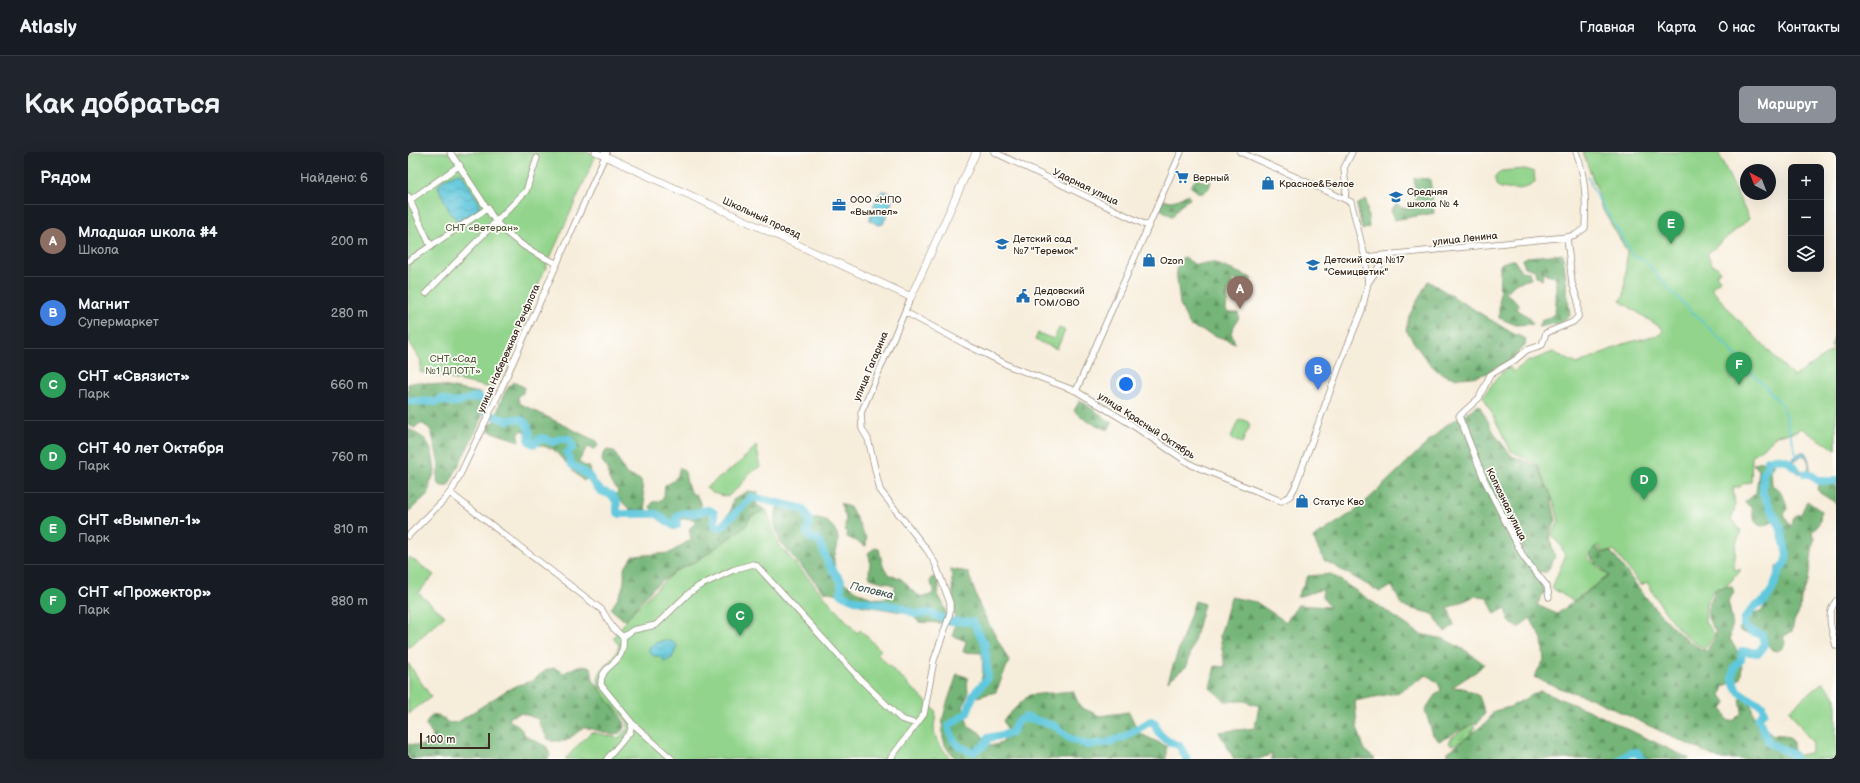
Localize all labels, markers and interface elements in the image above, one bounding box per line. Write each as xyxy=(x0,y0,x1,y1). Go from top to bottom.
text: Atlasly xyxy=(20,16,77,39)
text: Главная xyxy=(1580,19,1635,36)
text: Карта xyxy=(1657,19,1696,36)
text: О нас xyxy=(1718,19,1755,36)
text: Контакты xyxy=(1777,19,1840,36)
button: Маршрут xyxy=(1739,86,1836,123)
text: Как добраться xyxy=(24,88,221,121)
north arrow xyxy=(1740,164,1776,200)
map controls xyxy=(1788,164,1824,272)
button: + xyxy=(1788,164,1824,200)
street label: Ударная улица xyxy=(1051,166,1120,208)
text: Рядом xyxy=(40,168,91,188)
supermarket icon: Верный xyxy=(1174,169,1190,185)
text: Найдено: 6 xyxy=(300,170,368,186)
place label: Верный xyxy=(1193,172,1229,184)
shop icon: Красное&Белое xyxy=(1260,175,1276,191)
place label: Красное&Белое xyxy=(1279,178,1354,190)
place label: Средняя школа № 4 xyxy=(1407,186,1459,210)
school or university icon: Средняя школа № 4 xyxy=(1388,189,1404,205)
place label: ООО «НПО «Вымпел» xyxy=(850,194,902,218)
street label: Школьный проезд xyxy=(721,195,803,241)
office icon: ООО «НПО «Вымпел» xyxy=(831,197,847,213)
button: − xyxy=(1788,200,1824,236)
pin: E xyxy=(1658,211,1684,244)
park label: СНТ «Ветеран» xyxy=(446,222,519,234)
text: Младшая школа #4 xyxy=(78,223,218,242)
street label: улица Ленина xyxy=(1432,230,1498,248)
text: A xyxy=(49,233,57,249)
text: 200 m xyxy=(331,233,368,249)
place label: Детский сад №7 "Теремок" xyxy=(1013,233,1078,257)
school or university icon: Детский сад №7 "Теремок" xyxy=(994,236,1010,252)
button: layers xyxy=(1788,236,1824,272)
text: Школа xyxy=(78,242,119,258)
shop icon: Ozon xyxy=(1141,252,1157,268)
place label: Детский сад №17 "Семицветик" xyxy=(1324,254,1405,278)
place label: Ozon xyxy=(1160,255,1184,267)
school or university icon: Детский сад №17 "Семицветик" xyxy=(1305,257,1321,273)
pin: A xyxy=(1227,276,1253,309)
street label: улица Набережная Речфлота xyxy=(475,282,543,414)
place label: Дедовский ГОМ/ОВО xyxy=(1034,285,1085,309)
public building icon: Дедовский ГОМ/ОВО xyxy=(1015,288,1031,304)
text: Магнит xyxy=(78,295,130,314)
text: B xyxy=(48,305,58,321)
text: 280 m xyxy=(331,305,368,321)
text: Супермаркет xyxy=(78,314,159,330)
street label: улица Гагарина xyxy=(851,330,891,403)
pin: F xyxy=(1726,352,1752,385)
park label: СНТ «Сад №1 ДПОТТ» xyxy=(425,353,481,377)
pin: B xyxy=(1305,357,1331,390)
text: СНТ «Связист» xyxy=(78,367,190,386)
your location xyxy=(1116,374,1136,394)
text: C xyxy=(48,377,58,393)
text: 660 m xyxy=(330,377,368,393)
text: Парк xyxy=(78,386,110,402)
street label: улица Красный Октябрь xyxy=(1096,390,1197,462)
text: СНТ 40 лет Октября xyxy=(78,439,224,458)
text: D xyxy=(48,449,58,465)
text: 760 m xyxy=(332,449,368,465)
text: Парк xyxy=(78,458,110,474)
street label: Колхозная улица xyxy=(1483,466,1529,543)
pin: D xyxy=(1631,467,1657,500)
shop icon: Статус Кво xyxy=(1294,493,1310,509)
place label: Статус Кво xyxy=(1313,496,1364,508)
text: СНТ «Вымпел-1» xyxy=(78,511,201,530)
text: E xyxy=(49,521,57,537)
text: 810 m xyxy=(333,521,368,537)
text: Парк xyxy=(78,530,110,546)
water label: Поповка xyxy=(849,579,895,602)
text: СНТ «Прожектор» xyxy=(78,583,212,602)
text: F xyxy=(49,593,57,609)
text: 880 m xyxy=(331,593,368,609)
text: Парк xyxy=(78,602,110,618)
pin: C xyxy=(727,603,753,636)
scale bar xyxy=(420,731,490,750)
text: 100 m xyxy=(426,733,455,746)

